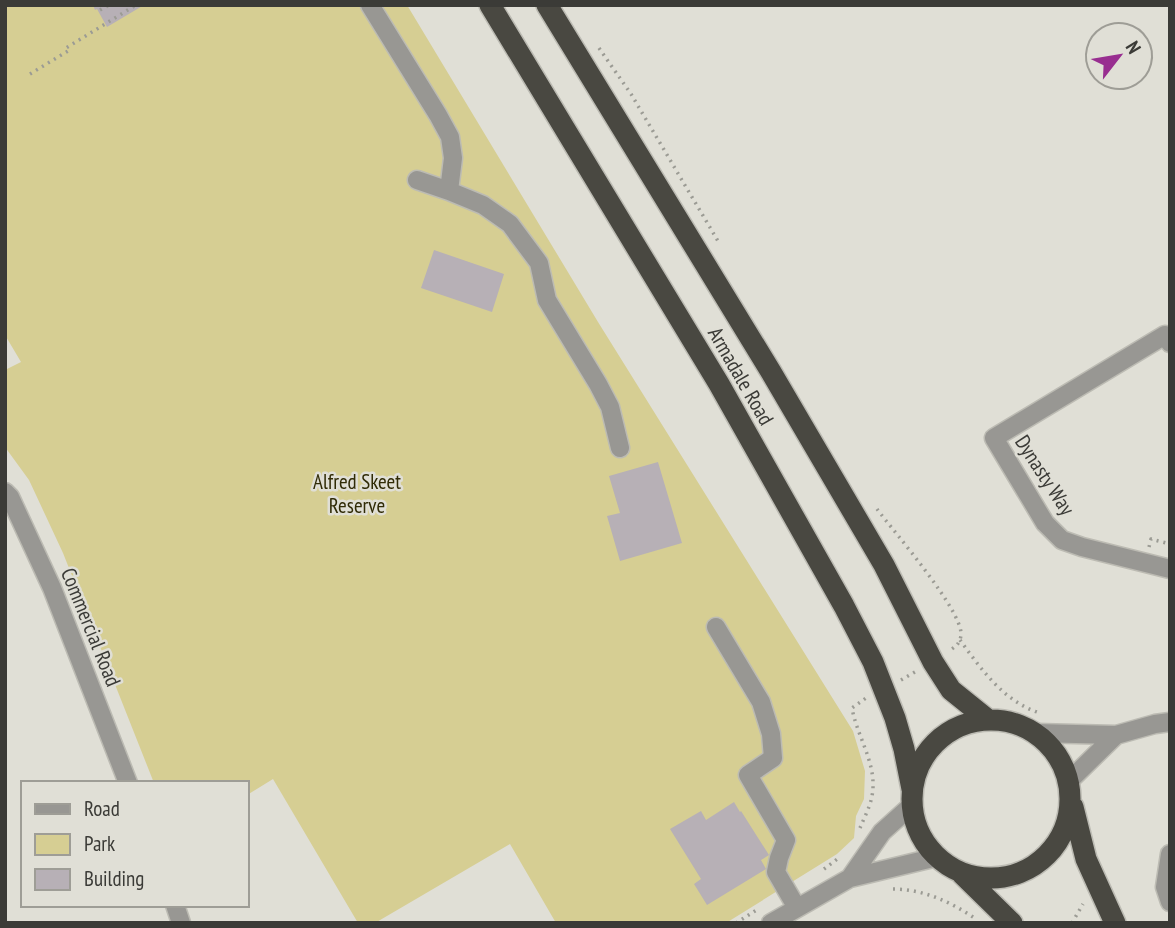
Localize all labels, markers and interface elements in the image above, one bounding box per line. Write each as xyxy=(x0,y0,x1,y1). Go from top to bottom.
north arrow xyxy=(1084,21,1154,91)
text: N xyxy=(1121,37,1147,58)
street label: Armadale Road xyxy=(702,322,780,430)
street label: Dynasty Way xyxy=(1009,430,1081,520)
park label: Alfred Skeet Reserve xyxy=(313,468,401,519)
street label: Commercial Road xyxy=(55,564,127,690)
legend xyxy=(21,781,248,907)
text: Road xyxy=(84,795,120,822)
text: Park xyxy=(84,830,115,857)
text: Building xyxy=(84,865,144,892)

